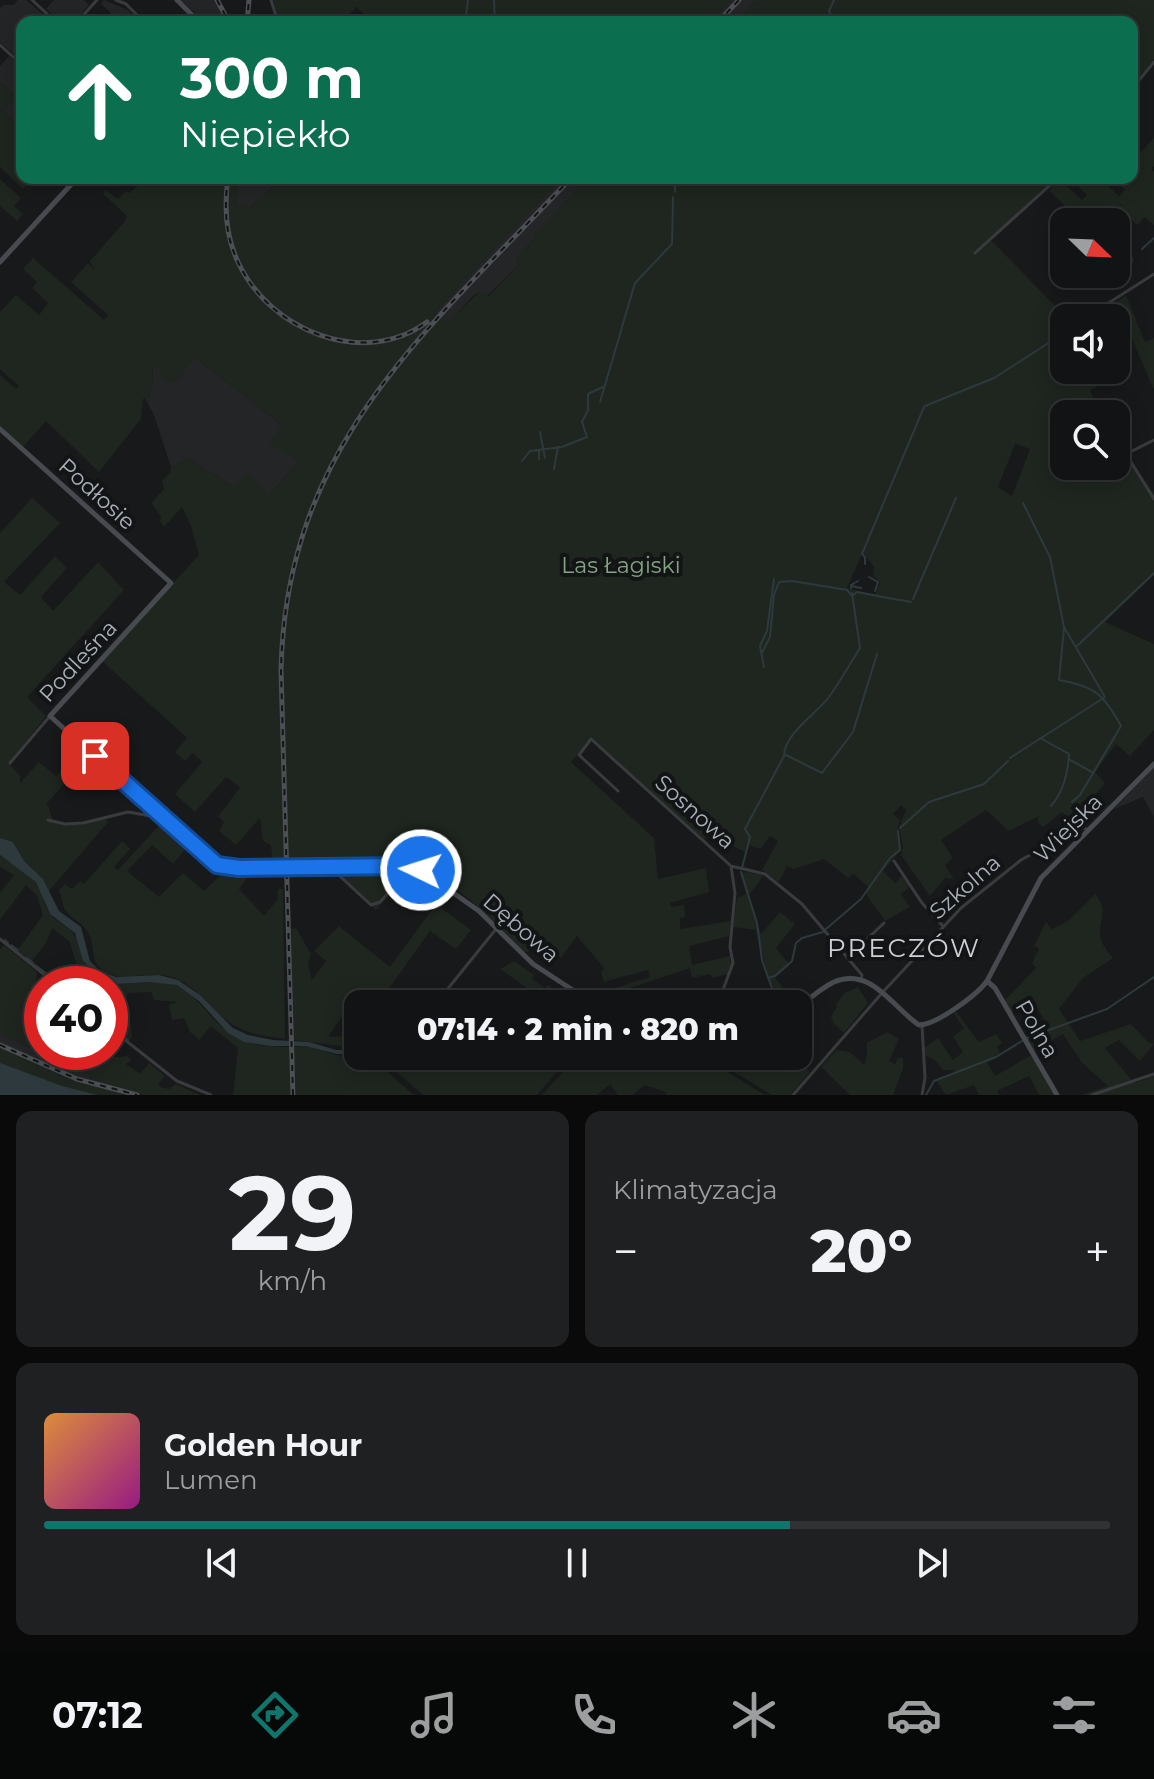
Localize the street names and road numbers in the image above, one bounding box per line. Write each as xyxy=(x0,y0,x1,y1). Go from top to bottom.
street label: Podłosie xyxy=(53,452,141,536)
street label: Podleśna xyxy=(33,614,123,708)
street label: Sosnowa xyxy=(649,769,741,855)
street label: Wiejska xyxy=(1028,788,1108,868)
street label: Szkolna xyxy=(924,849,1006,925)
street label: Dębowa xyxy=(478,888,564,968)
street label: Polna xyxy=(1010,995,1064,1063)

